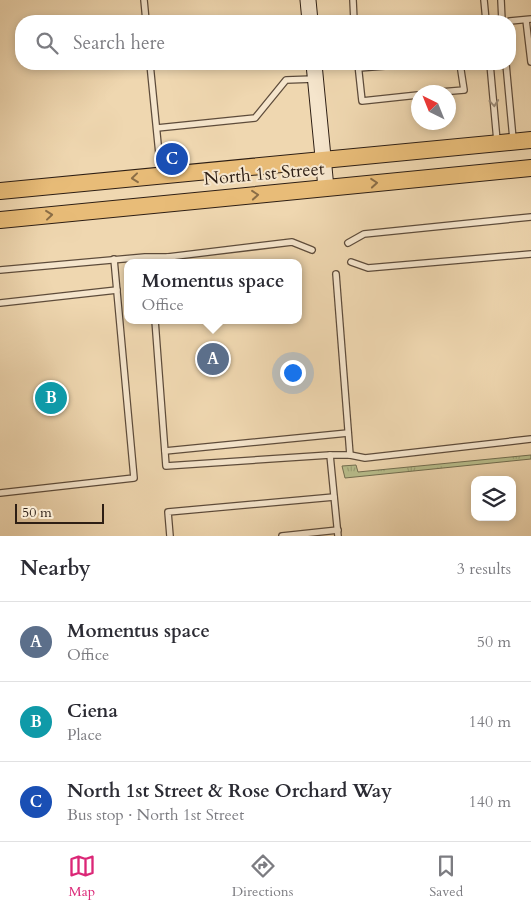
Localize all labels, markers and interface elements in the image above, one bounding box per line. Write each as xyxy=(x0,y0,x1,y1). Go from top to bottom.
search box xyxy=(15,15,516,70)
icon: search xyxy=(33,29,61,57)
text: Search here xyxy=(73,30,165,56)
north arrow xyxy=(411,85,456,130)
one-way arrow xyxy=(488,100,499,108)
pin: C xyxy=(156,140,188,178)
street label: North 1st Street xyxy=(203,156,326,192)
one-way arrow xyxy=(131,172,139,183)
one-way arrow xyxy=(371,178,379,189)
one-way arrow xyxy=(252,190,260,201)
one-way arrow xyxy=(45,210,53,221)
popup xyxy=(124,259,302,324)
text: Momentus space xyxy=(142,268,284,294)
text: Office xyxy=(142,294,184,316)
pin: A xyxy=(197,340,229,378)
your location xyxy=(280,360,306,386)
pin: B xyxy=(35,379,67,417)
map controls xyxy=(471,476,516,521)
button: layers xyxy=(471,476,516,521)
scale bar xyxy=(15,501,104,524)
text: 50 m xyxy=(22,503,52,522)
text: Nearby xyxy=(20,554,91,583)
text: 3 results xyxy=(457,558,511,580)
text: Momentus space xyxy=(67,618,210,644)
text: A xyxy=(30,631,42,653)
text: 50 m xyxy=(477,631,511,653)
text: Office xyxy=(67,644,109,666)
text: Ciena xyxy=(67,698,118,724)
text: B xyxy=(30,711,42,733)
text: 140 m xyxy=(469,711,511,733)
text: Place xyxy=(67,724,102,746)
text: North 1st Street & Rose Orchard Way xyxy=(67,778,392,804)
text: C xyxy=(30,791,42,813)
text: 140 m xyxy=(469,791,511,813)
text: Bus stop · North 1st Street xyxy=(67,804,244,826)
tab: Map xyxy=(68,852,96,901)
tab: Directions xyxy=(232,852,293,901)
tab: Saved xyxy=(429,852,463,901)

